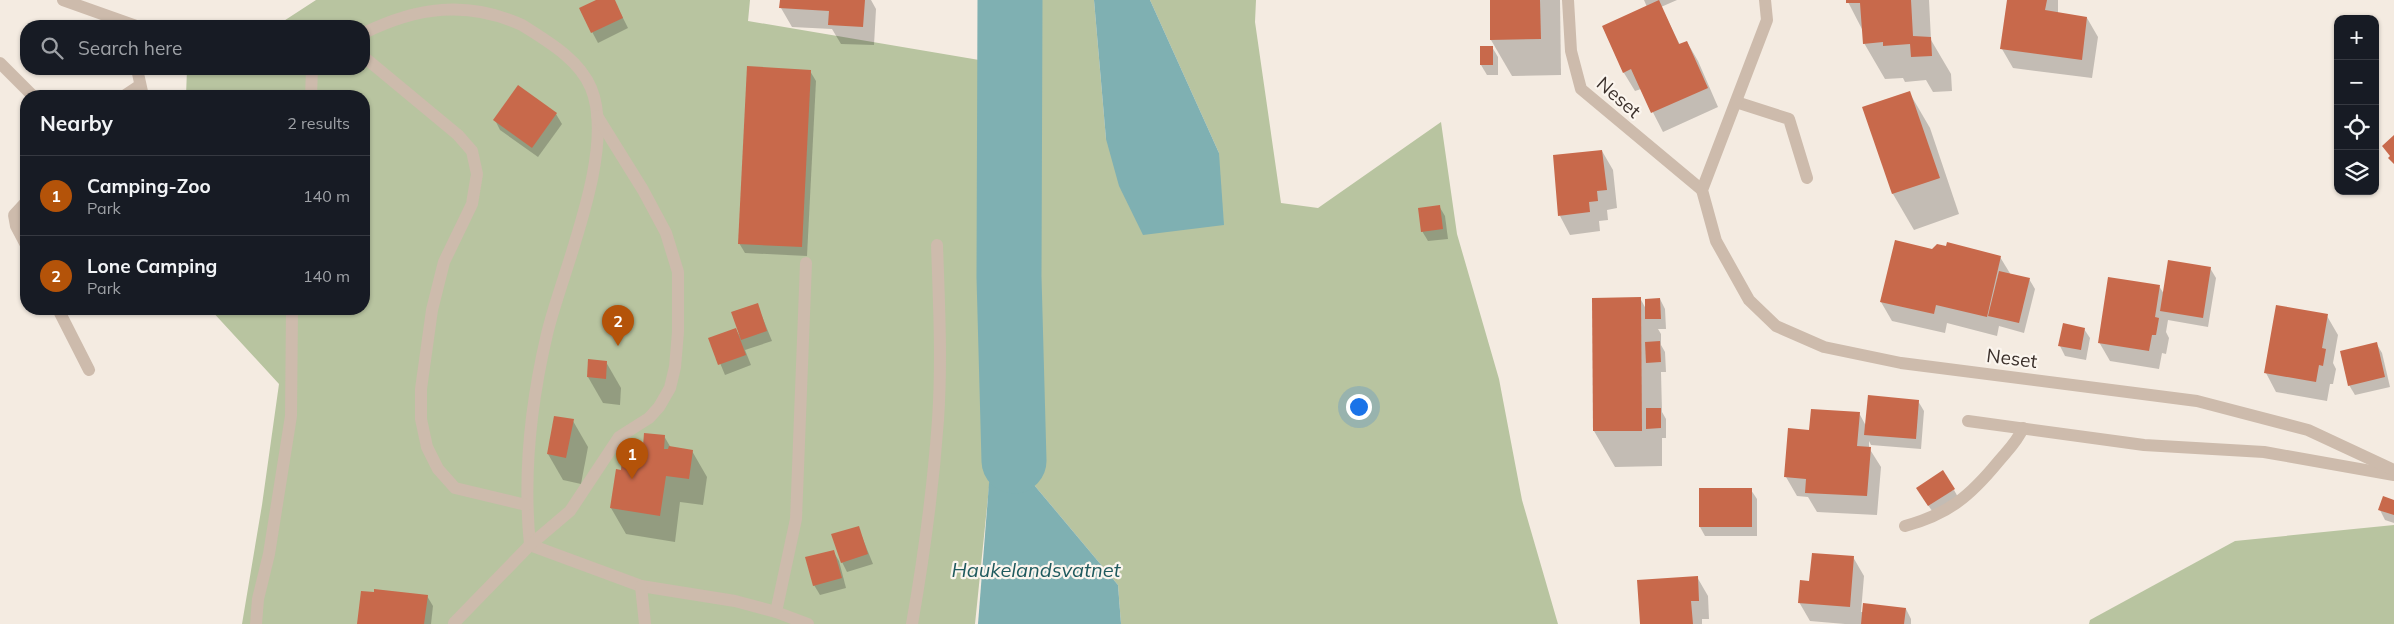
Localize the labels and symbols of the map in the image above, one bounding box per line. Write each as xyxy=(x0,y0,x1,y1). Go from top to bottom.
street label: Neset xyxy=(1592,71,1646,123)
pin: 2 xyxy=(602,305,634,346)
street label: Neset xyxy=(1985,343,2039,373)
your location xyxy=(1346,394,1372,420)
pin: 1 xyxy=(616,438,648,479)
water label: Haukelandsvatnet xyxy=(952,557,1121,582)

